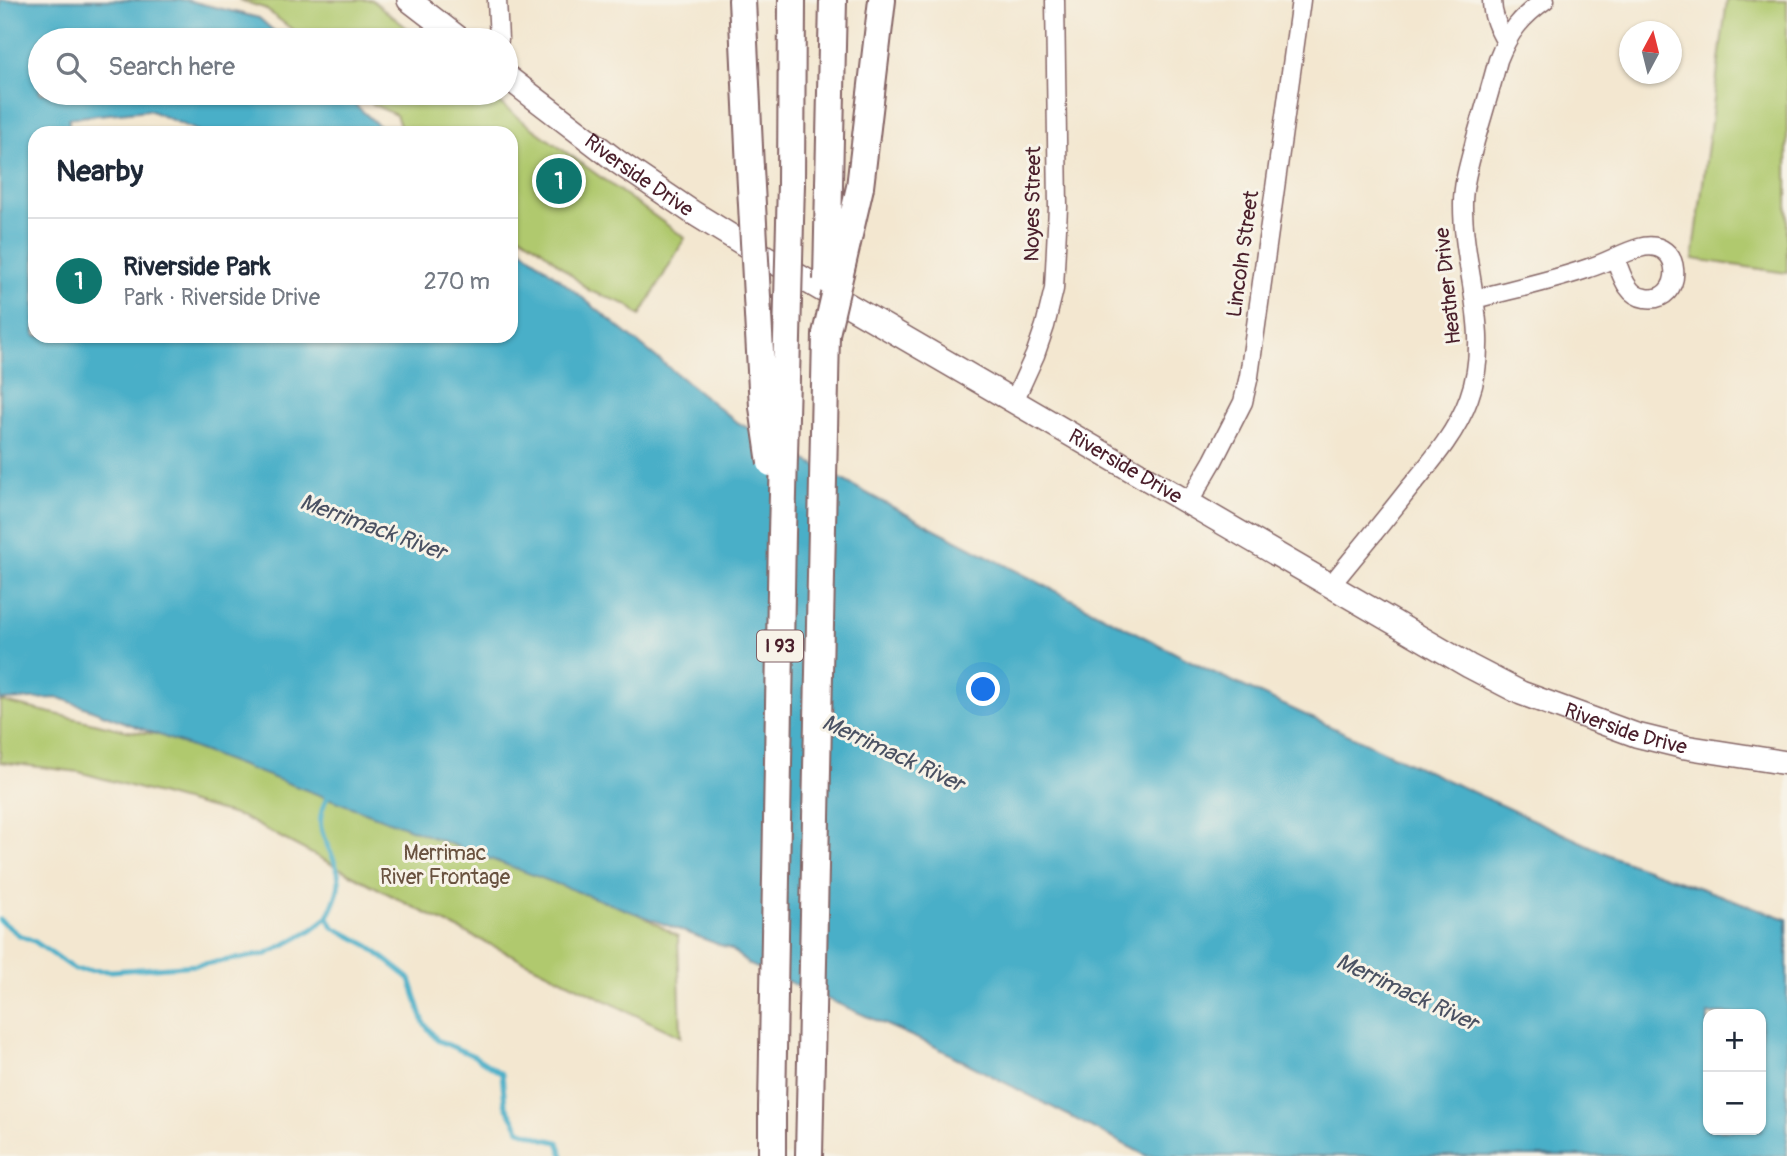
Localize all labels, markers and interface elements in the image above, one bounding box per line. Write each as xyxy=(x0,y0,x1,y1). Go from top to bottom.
north arrow xyxy=(1619,21,1682,84)
search box xyxy=(28,28,518,105)
icon: search xyxy=(52,48,90,86)
text: Search here xyxy=(108,51,235,83)
street label: Riverside Drive xyxy=(579,128,699,223)
street label: Noyes Street xyxy=(1018,145,1048,262)
text: Nearby xyxy=(56,153,143,190)
pin: 1 xyxy=(536,155,582,207)
street label: Lincoln Street xyxy=(1221,188,1265,319)
street label: Heather Drive xyxy=(1428,226,1468,346)
text: Riverside Park xyxy=(123,251,271,283)
text: 1 xyxy=(75,267,84,296)
text: 270 m xyxy=(424,267,490,296)
text: Park · Riverside Drive xyxy=(123,283,320,312)
street label: Riverside Drive xyxy=(1064,423,1188,510)
water label: Merrimack River xyxy=(296,487,453,568)
road number: I 93 xyxy=(757,631,803,662)
your location xyxy=(966,672,1000,706)
street label: Riverside Drive xyxy=(1561,697,1691,761)
water label: Merrimack River xyxy=(817,707,971,800)
park label: Merrimac River Frontage xyxy=(380,840,511,891)
water label: Merrimack River xyxy=(1331,946,1485,1039)
map controls xyxy=(1703,1009,1766,1135)
button: + xyxy=(1703,1009,1766,1072)
button: − xyxy=(1703,1072,1766,1135)

